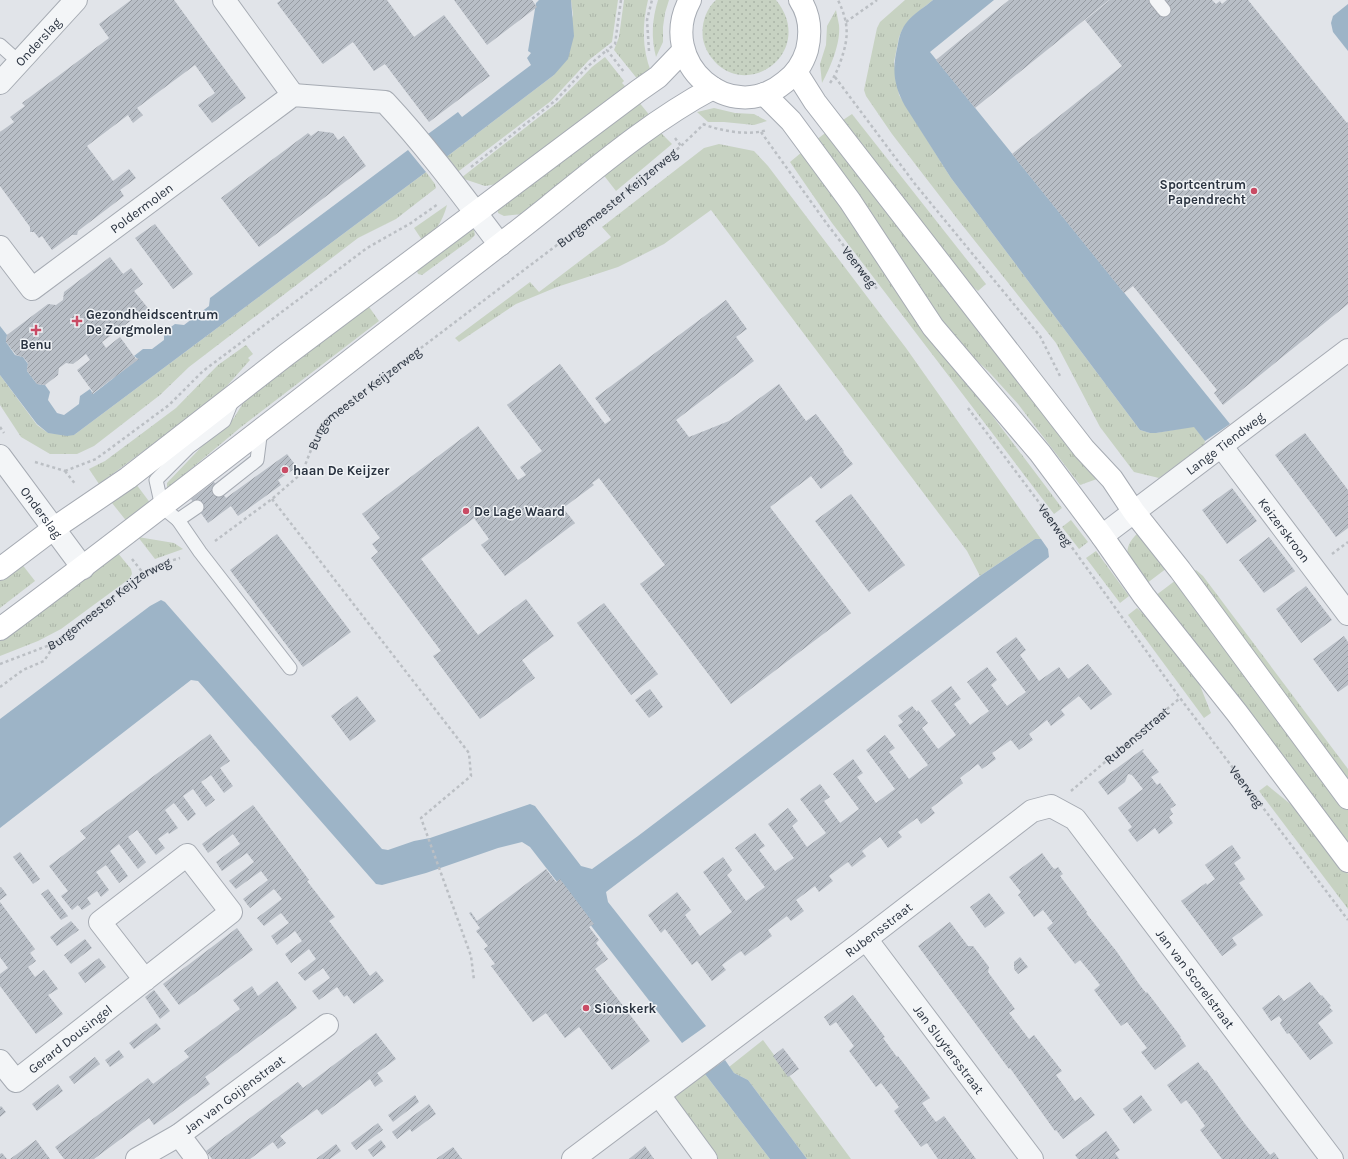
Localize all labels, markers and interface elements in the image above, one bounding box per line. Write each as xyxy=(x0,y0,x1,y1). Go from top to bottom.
street label: Onderslag xyxy=(12,14,65,69)
street label: Burgemeester Keijzerweg xyxy=(554,145,681,251)
place label: Sportcentrum Papendrecht xyxy=(1160,177,1246,207)
street label: Poldermolen xyxy=(107,180,176,236)
marker: Sportcentrum Papendrecht xyxy=(1249,186,1259,196)
street label: Veerweg xyxy=(839,243,881,291)
place label: Gezondheidscentrum De Zorgmolen xyxy=(86,307,218,337)
marker: Gezondheidscentrum De Zorgmolen xyxy=(71,315,83,327)
marker: Benu xyxy=(31,325,41,335)
place label: Benu xyxy=(20,337,52,352)
street label: Burgemeester Keijzerweg xyxy=(305,343,425,452)
street label: Lange Tiendweg xyxy=(1183,409,1268,478)
place label: haan De Keijzer xyxy=(293,463,390,478)
marker: haan De Keijzer xyxy=(280,465,290,475)
street label: Onderslag xyxy=(17,484,66,542)
street label: Keizerskroon xyxy=(1255,495,1313,566)
street label: Veerweg xyxy=(1035,501,1076,550)
place label: De Lage Waard xyxy=(474,504,565,519)
marker: De Lage Waard xyxy=(461,506,471,516)
street label: Burgemeester Keijzerweg xyxy=(45,554,174,653)
street label: Rubensstraat xyxy=(1101,704,1172,767)
street label: Veerweg xyxy=(1226,763,1267,811)
street label: Rubensstraat xyxy=(842,899,915,960)
street label: Jan van Scorelstraat xyxy=(1153,926,1238,1032)
place label: Sionskerk xyxy=(594,1001,657,1016)
street label: Gerard Dousingel xyxy=(25,1002,115,1077)
street label: Jan Sluytersstraat xyxy=(910,1002,987,1097)
marker: Sionskerk xyxy=(581,1003,591,1013)
street label: Jan van Goijenstraat xyxy=(181,1052,288,1137)

